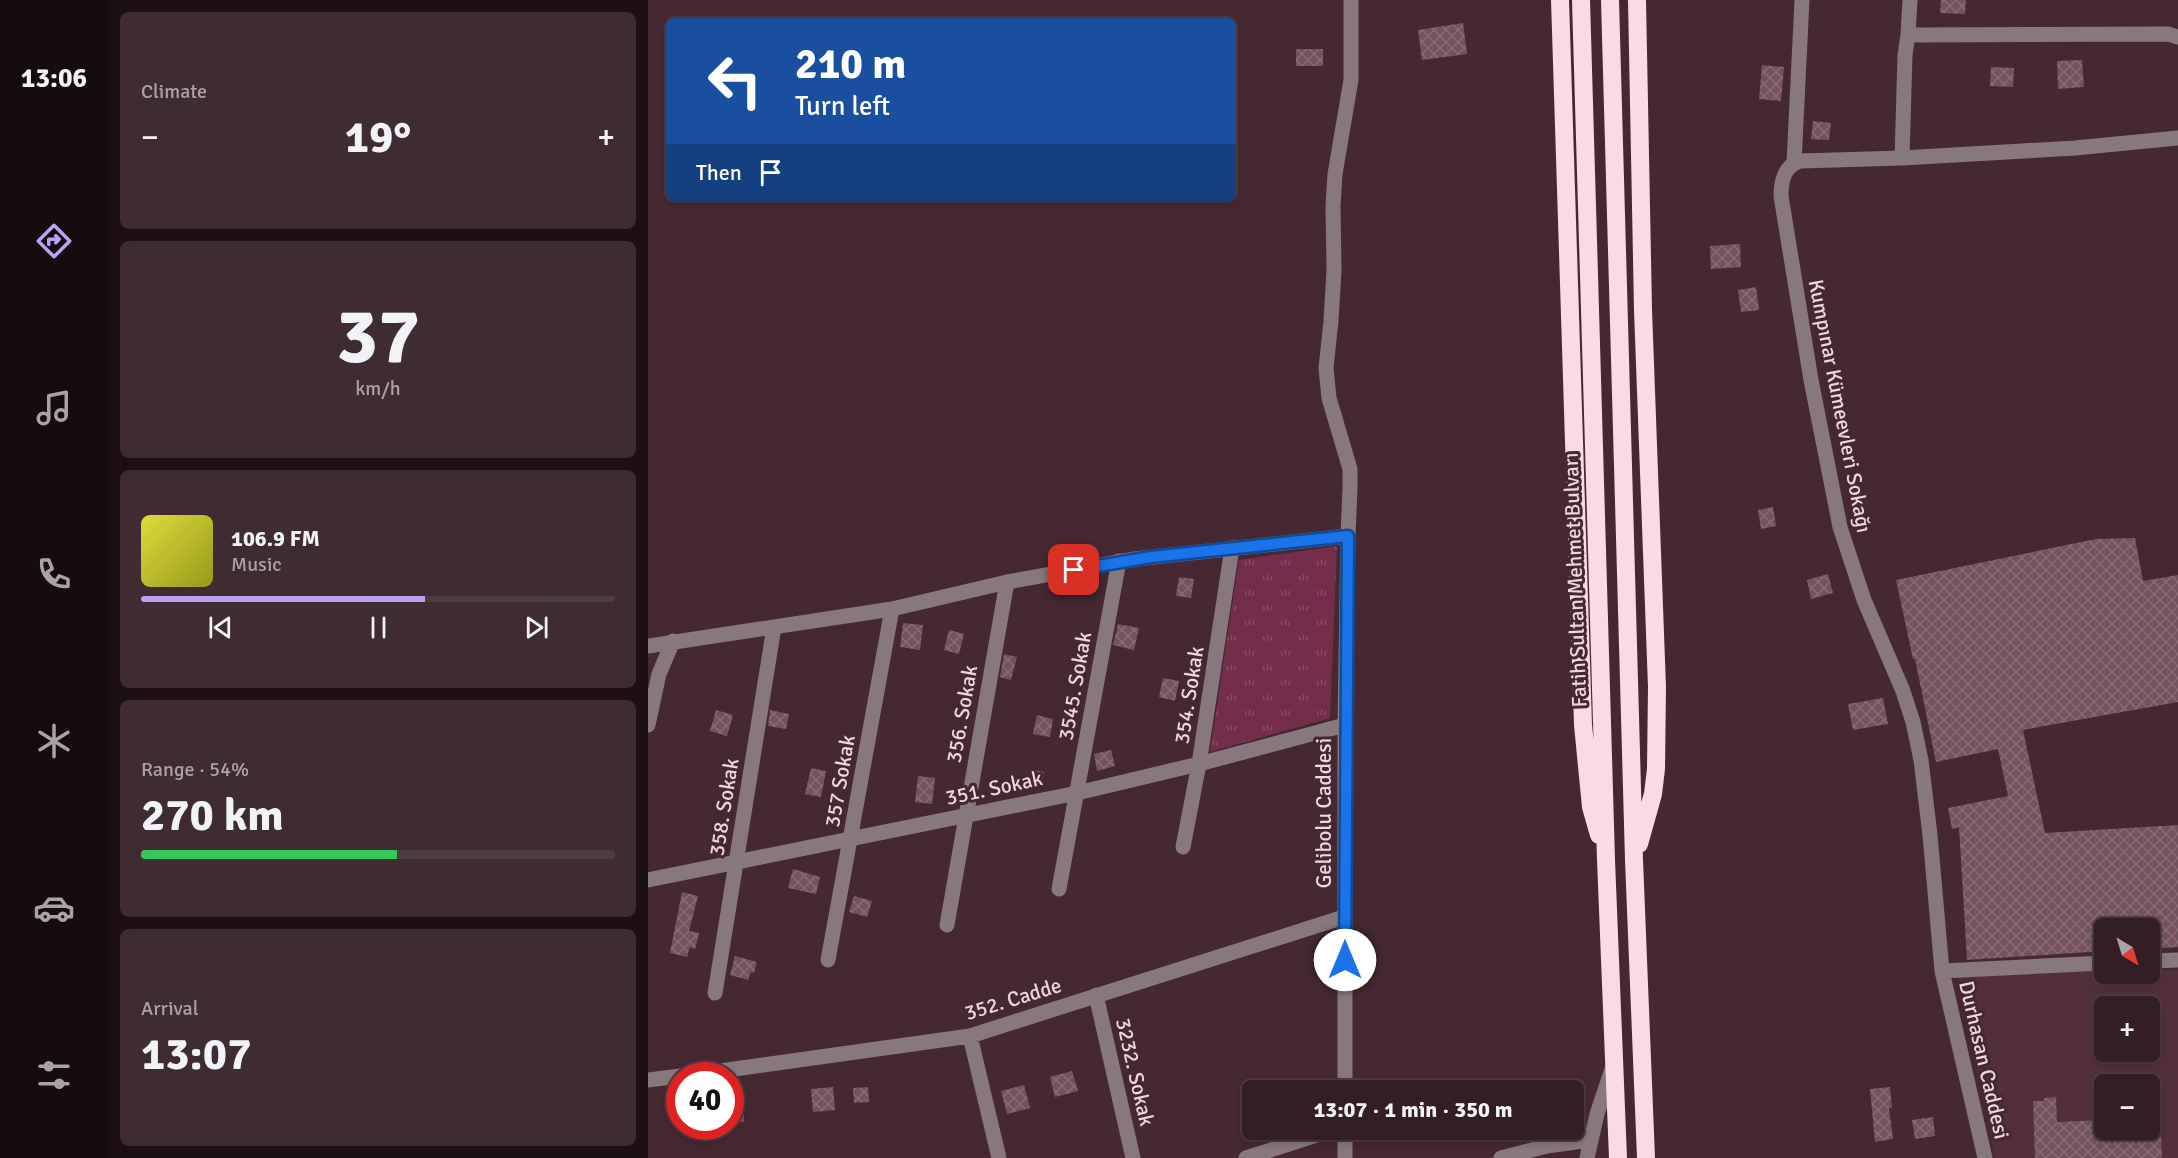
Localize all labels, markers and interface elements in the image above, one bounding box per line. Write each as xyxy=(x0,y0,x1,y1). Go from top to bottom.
text: 210 m xyxy=(795,39,906,90)
icon: left xyxy=(696,42,774,120)
text: 13:06 xyxy=(21,62,87,95)
text: Climate xyxy=(141,79,207,104)
text: Turn left xyxy=(795,90,890,123)
text: 19° xyxy=(345,110,411,165)
text: − xyxy=(141,117,159,158)
text: + xyxy=(597,117,615,158)
icon: arrive xyxy=(754,156,787,189)
text: Then xyxy=(696,159,742,186)
icon: directions xyxy=(33,220,75,262)
street label: Kumpınar Kümeevleri Sokağı xyxy=(1803,277,1877,535)
text: 37 xyxy=(336,289,420,385)
text: km/h xyxy=(355,376,401,401)
icon: music xyxy=(33,387,75,429)
street label: Fatih Sultan Mehmet Bulvarı xyxy=(1558,452,1592,708)
text: 106.9 FM xyxy=(231,525,320,552)
pin xyxy=(1048,544,1099,595)
text: Music xyxy=(231,552,282,577)
icon: phone xyxy=(33,553,75,595)
icon: arrive xyxy=(1057,553,1090,586)
icon: previous xyxy=(204,611,237,644)
icon: pause xyxy=(362,611,395,644)
icon: next xyxy=(520,611,553,644)
street label: 3545. Sokak xyxy=(1053,629,1097,742)
street label: 354. Sokak xyxy=(1168,644,1210,746)
street label: 356. Sokak xyxy=(941,663,983,765)
icon: climate xyxy=(33,720,75,762)
street label: 357 Sokak xyxy=(819,733,861,829)
street label: Gelibolu Caddesi xyxy=(1311,738,1337,888)
street label: 358. Sokak xyxy=(703,756,745,858)
text: Range · 54% xyxy=(141,757,249,782)
street label: 351. Sokak xyxy=(943,765,1045,811)
text: 270 km xyxy=(141,788,284,843)
icon: car xyxy=(33,887,75,929)
north arrow xyxy=(2094,918,2160,984)
map controls xyxy=(2094,918,2160,1140)
position arrow xyxy=(1313,928,1377,992)
street label: 352. Cadde xyxy=(961,972,1065,1026)
street label: Durhasan Caddesi xyxy=(1953,978,2015,1142)
text: Arrival xyxy=(141,996,199,1021)
button: + xyxy=(2094,996,2160,1062)
street label: 3232. Sokak xyxy=(1110,1016,1160,1129)
text: 13:07 xyxy=(141,1027,251,1082)
icon: filters xyxy=(33,1054,75,1096)
speed limit sign: 40 xyxy=(666,1062,744,1140)
button: − xyxy=(2094,1074,2160,1140)
text: 13:07 · 1 min · 350 m xyxy=(1313,1096,1513,1123)

